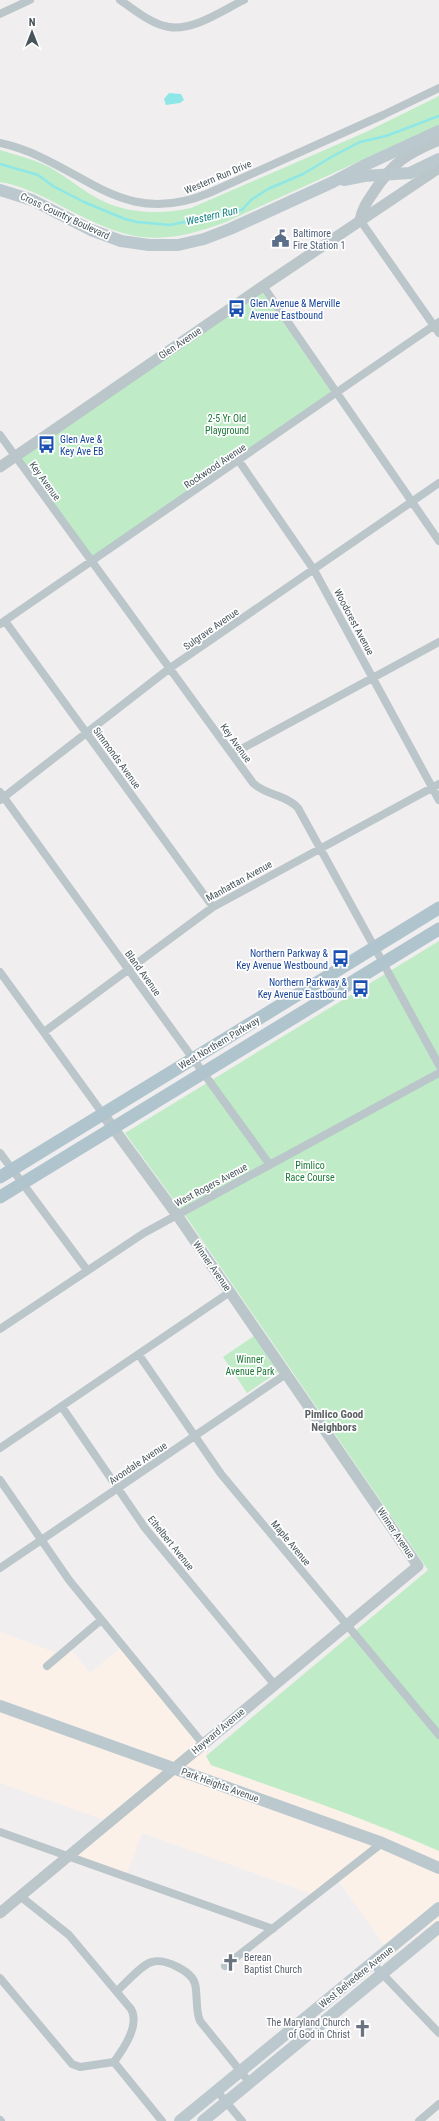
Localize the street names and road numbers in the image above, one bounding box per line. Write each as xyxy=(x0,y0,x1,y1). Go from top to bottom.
street label: Western Run Drive xyxy=(183,158,253,196)
street label: Cross Country Boulevard xyxy=(19,190,111,242)
street label: Glen Avenue xyxy=(157,325,204,361)
street label: Rockwood Avenue xyxy=(182,441,248,491)
street label: Key Avenue xyxy=(27,459,63,503)
street label: Woodcrest Avenue xyxy=(332,587,376,657)
street label: Sulgrave Avenue xyxy=(181,606,241,652)
street label: Key Avenue xyxy=(218,721,254,765)
street label: Simmonds Avenue xyxy=(91,725,143,791)
street label: Manhattan Avenue xyxy=(204,858,274,904)
street label: Bland Avenue xyxy=(123,948,163,998)
street label: West Northern Parkway xyxy=(177,1015,261,1071)
street label: West Rogers Avenue xyxy=(173,1161,249,1209)
street label: Winner Avenue xyxy=(191,1239,233,1293)
street label: Avondale Avenue xyxy=(107,1439,169,1486)
street label: Winner Avenue xyxy=(375,1506,417,1561)
street label: Ethelbert Avenue xyxy=(146,1514,196,1573)
street label: Maple Avenue xyxy=(269,1518,313,1568)
street label: Hayward Avenue xyxy=(189,1706,247,1756)
street label: Park Heights Avenue xyxy=(180,1766,261,1804)
street label: West Belvedere Avenue xyxy=(317,1944,395,2010)

